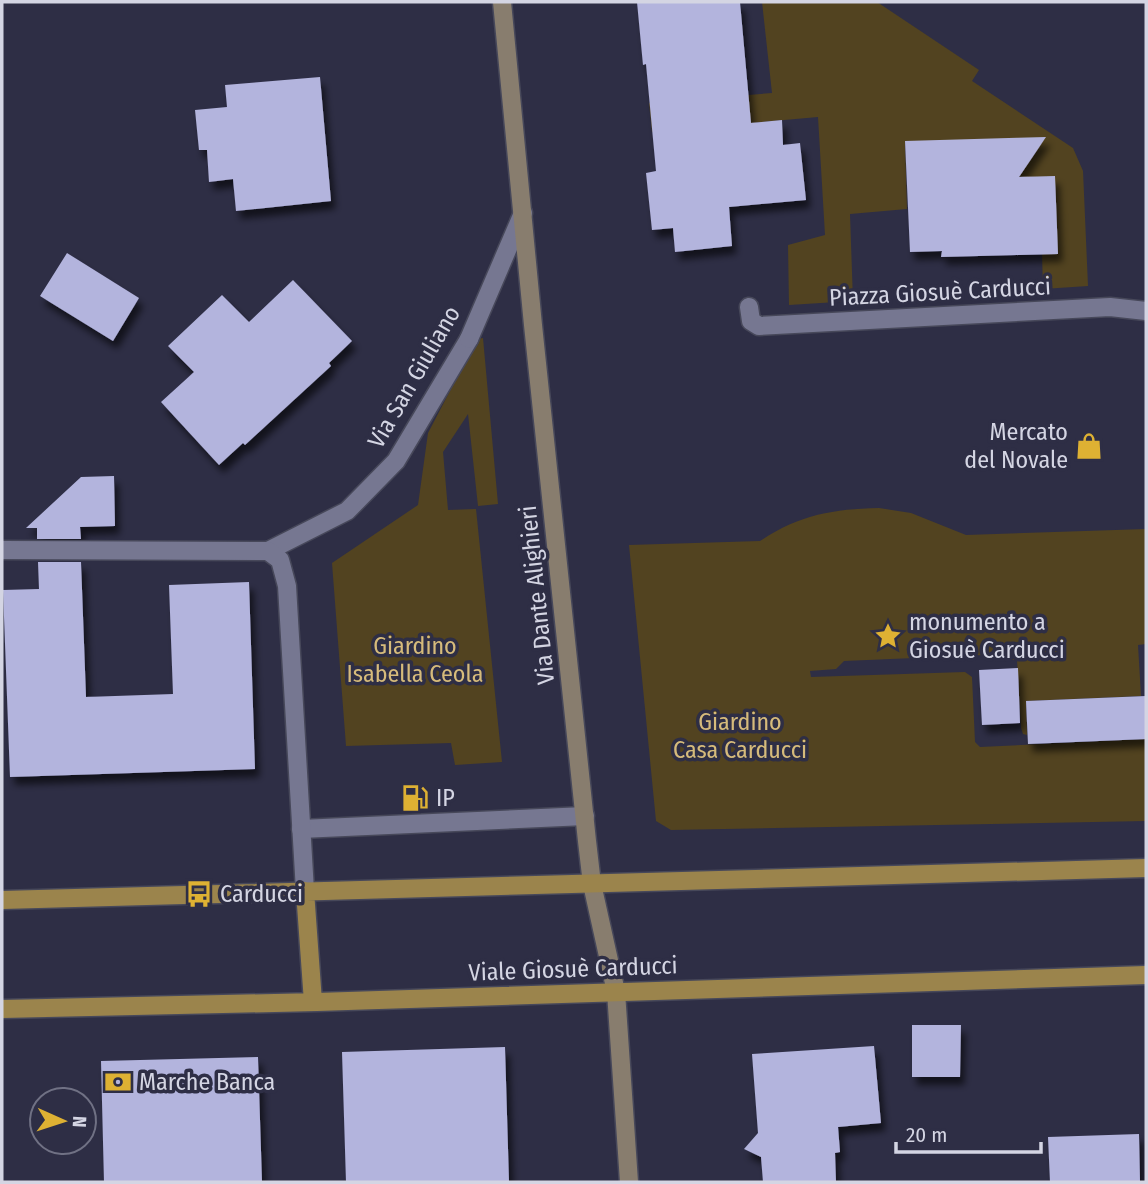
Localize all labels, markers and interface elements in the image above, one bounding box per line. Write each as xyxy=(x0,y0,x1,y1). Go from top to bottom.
street label: Piazza Giosuè Carducci xyxy=(828,272,1052,312)
street label: Via San Giuliano xyxy=(362,301,466,453)
place label: Mercato del Novale xyxy=(964,418,1068,474)
shop icon: Mercato del Novale xyxy=(1074,431,1104,461)
street label: Via Dante Alighieri xyxy=(514,504,560,686)
place label: monumento a Giosuè Carducci xyxy=(909,608,1065,664)
place icon: monumento a Giosuè Carducci xyxy=(873,621,903,651)
park label: Giardino Isabella Ceola xyxy=(347,632,483,688)
park label: Giardino Casa Carducci xyxy=(673,708,807,764)
fuel station icon: IP xyxy=(400,783,430,813)
place label: IP xyxy=(436,784,455,812)
bus stop icon: Carducci xyxy=(184,879,214,909)
place label: Carducci xyxy=(220,880,303,908)
street label: Viale Giosuè Carducci xyxy=(468,951,678,987)
bank icon: Marche Banca xyxy=(103,1067,133,1097)
place label: Marche Banca xyxy=(139,1068,275,1096)
north arrow xyxy=(28,1086,98,1156)
scale bar xyxy=(896,1110,1041,1154)
text: N xyxy=(68,1116,91,1128)
text: 20 m xyxy=(906,1122,947,1148)

